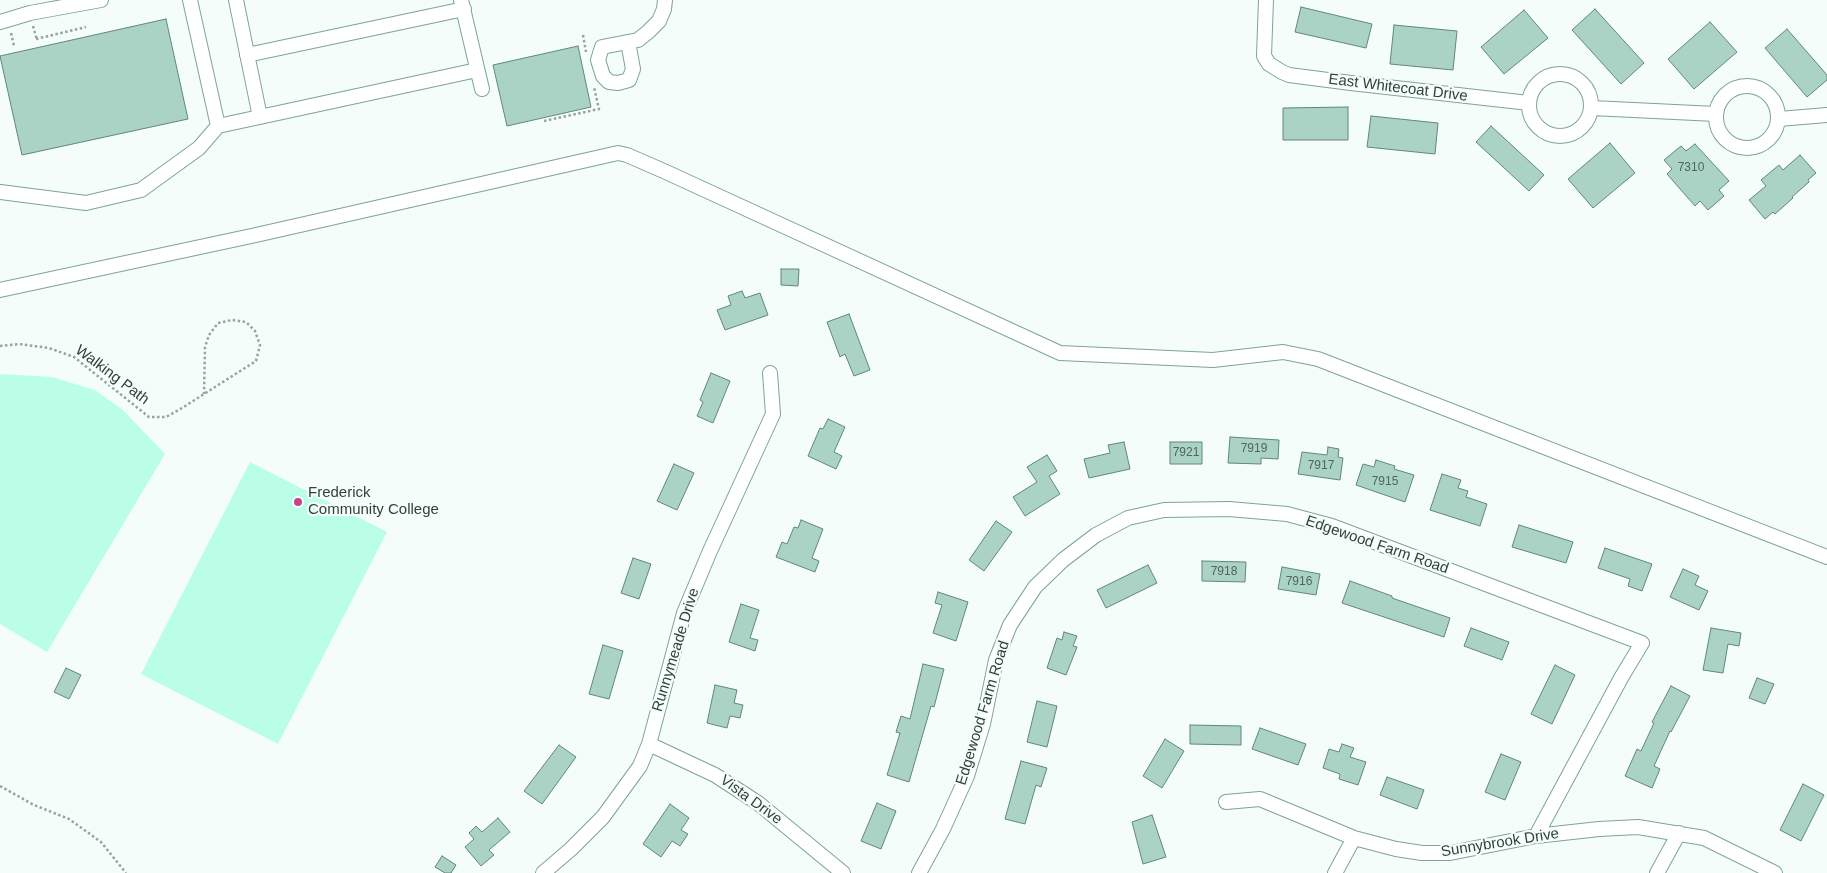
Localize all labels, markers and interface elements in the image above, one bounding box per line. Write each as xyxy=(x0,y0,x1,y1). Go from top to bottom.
street label: East Whitecoat Drive xyxy=(1327,71,1469,105)
house number: 7310 xyxy=(1678,161,1704,175)
street label: Walking Path xyxy=(72,341,152,409)
house number: 7919 xyxy=(1241,442,1267,456)
house number: 7921 xyxy=(1173,446,1199,460)
house number: 7917 xyxy=(1308,459,1334,473)
house number: 7915 xyxy=(1372,475,1398,489)
place label: Frederick Community College xyxy=(308,484,439,519)
marker: Frederick Community College xyxy=(292,496,304,508)
street label: Edgewood Farm Road xyxy=(1303,512,1451,578)
house number: 7918 xyxy=(1211,565,1237,579)
house number: 7916 xyxy=(1286,575,1312,589)
street label: Runnymeade Drive xyxy=(649,586,703,714)
street label: Edgewood Farm Road xyxy=(952,639,1014,787)
street label: Vista Drive xyxy=(716,771,786,829)
street label: Sunnybrook Drive xyxy=(1440,825,1560,861)

